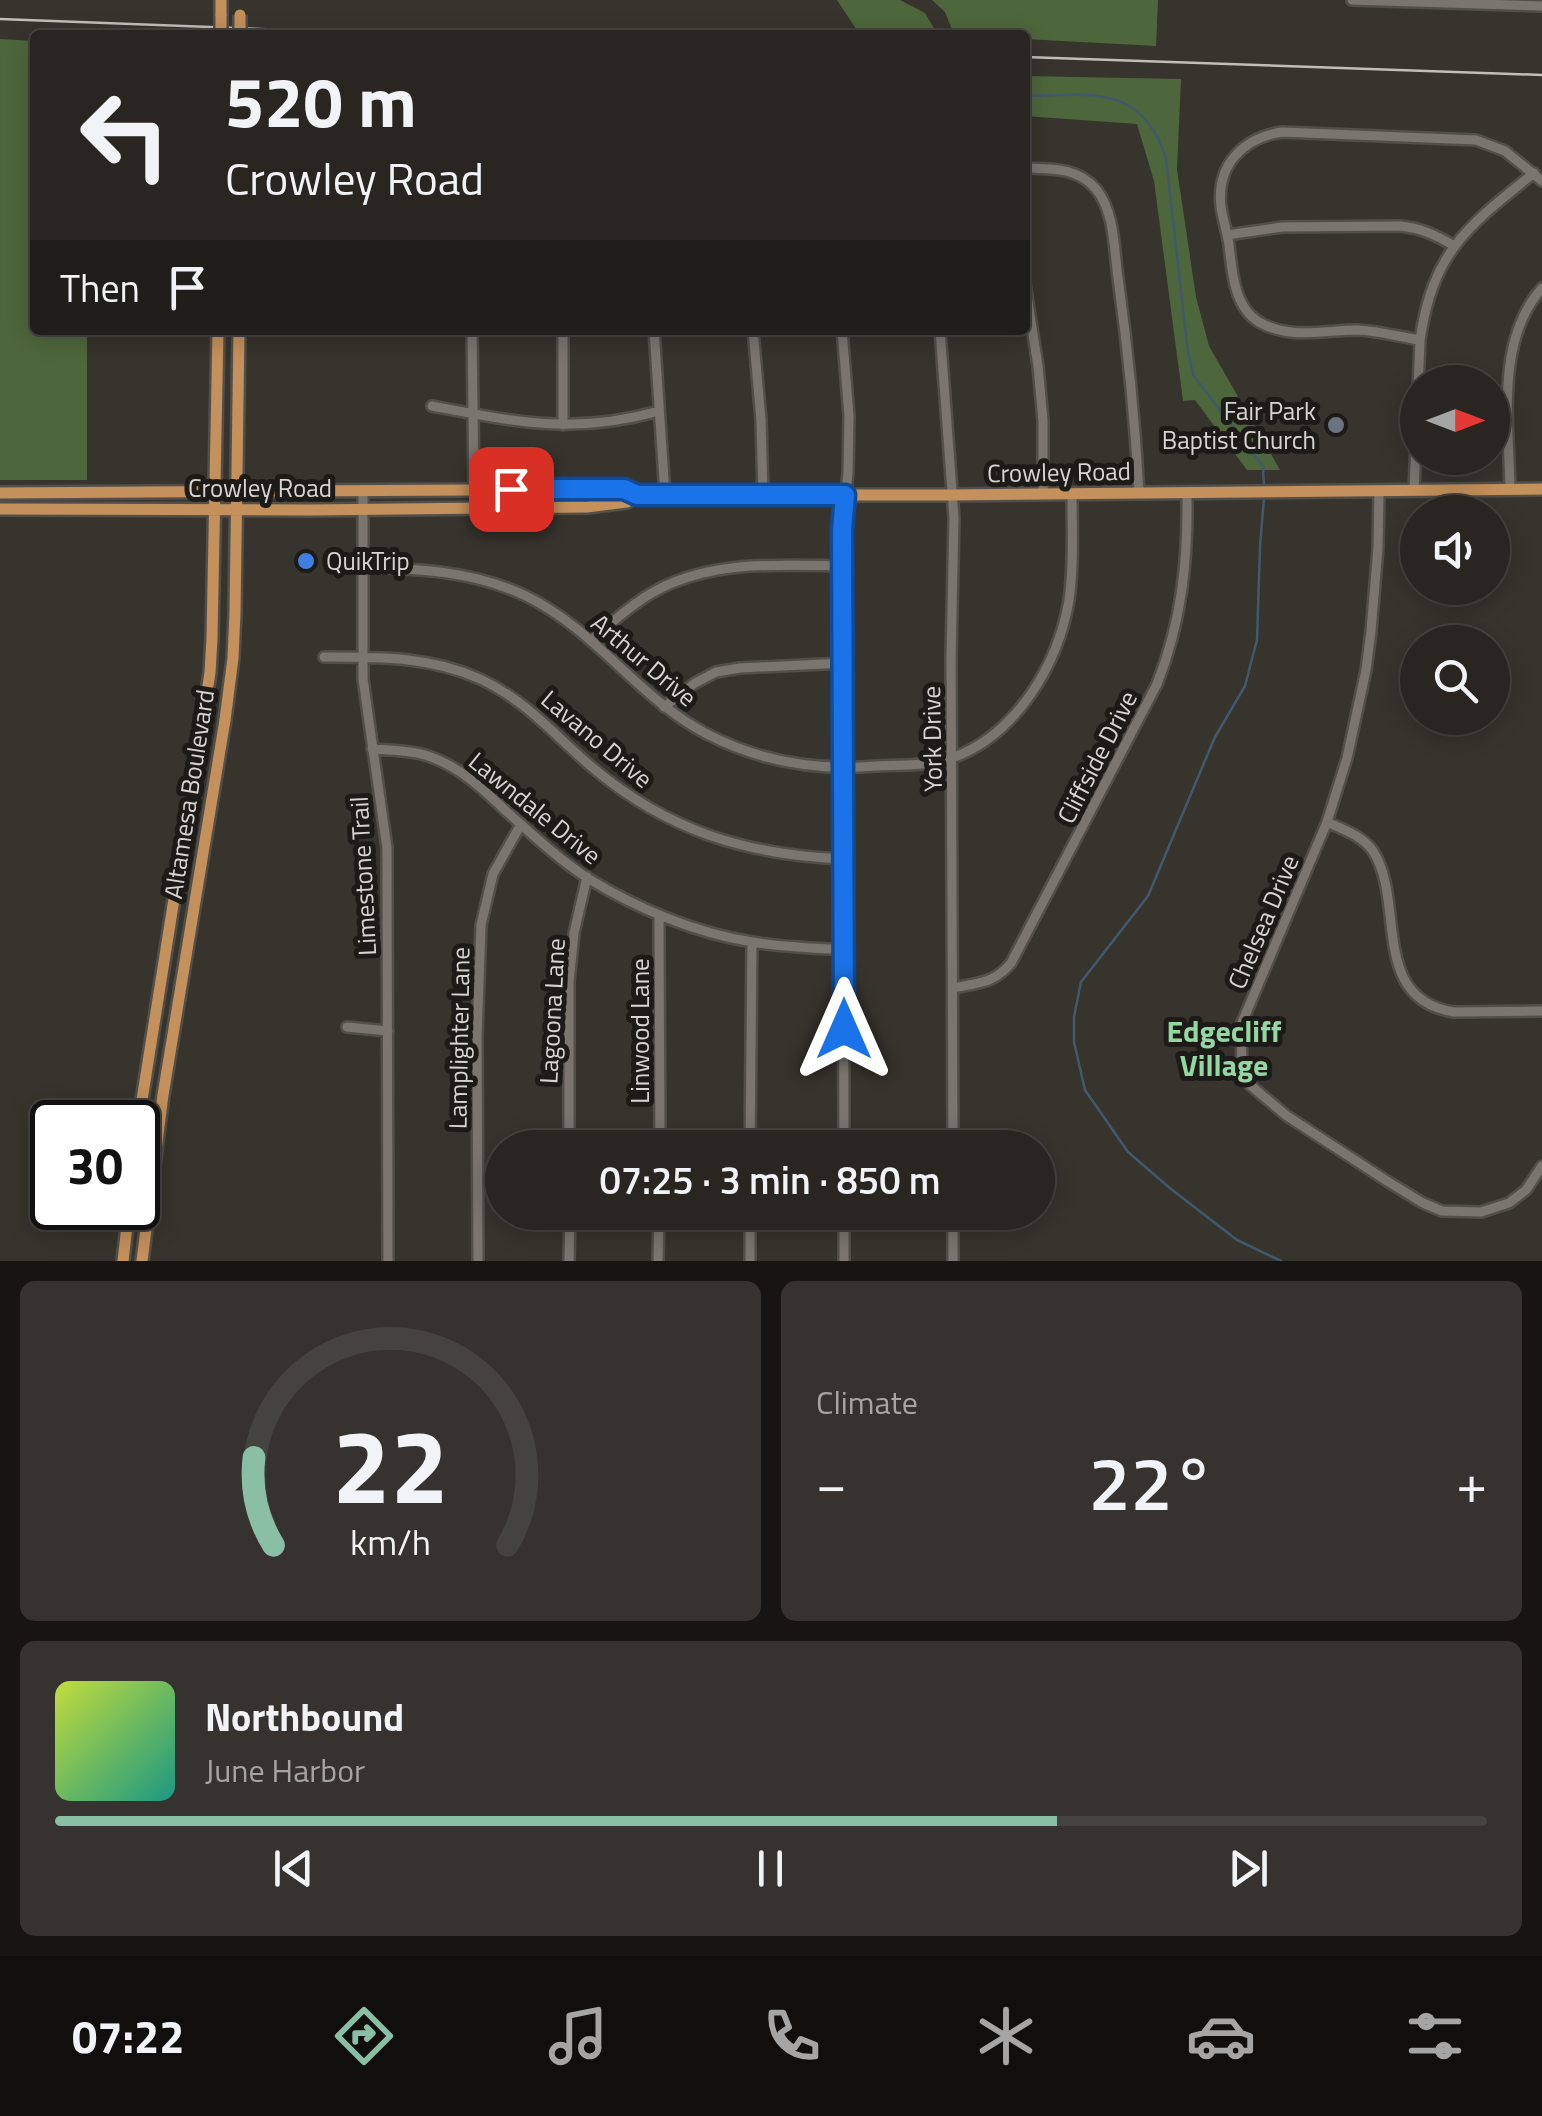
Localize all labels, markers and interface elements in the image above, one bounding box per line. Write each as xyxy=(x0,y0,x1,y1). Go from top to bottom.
text: 520 m xyxy=(225,48,417,154)
icon: left xyxy=(60,70,190,200)
text: Crowley Road xyxy=(225,144,484,212)
text: Then xyxy=(60,259,140,317)
icon: arrive xyxy=(160,260,215,315)
north arrow xyxy=(1400,365,1510,475)
map controls xyxy=(1400,365,1510,735)
place label: Fair Park Baptist Church xyxy=(1162,392,1316,459)
marker: Fair Park Baptist Church xyxy=(1325,414,1347,436)
pin xyxy=(469,447,554,532)
street label: Crowley Road xyxy=(987,452,1131,492)
icon: arrive xyxy=(484,462,539,517)
street label: Crowley Road xyxy=(188,469,332,507)
button: sound xyxy=(1400,495,1510,605)
place label: QuikTrip xyxy=(326,542,410,580)
marker: QuikTrip xyxy=(295,550,317,572)
street label: Arthur Drive xyxy=(583,604,705,716)
button: search xyxy=(1400,625,1510,735)
street label: Lavano Drive xyxy=(533,681,661,797)
street label: Cliffside Drive xyxy=(1047,684,1147,830)
street label: York Drive xyxy=(912,686,952,792)
street label: Altamesa Boulevard xyxy=(154,687,224,901)
street label: Lawndale Drive xyxy=(460,742,610,874)
street label: Limestone Trail xyxy=(340,795,386,957)
street label: Chelsea Drive xyxy=(1218,849,1308,995)
street label: Lagoona Lane xyxy=(529,937,575,1085)
street label: Lamplighter Lane xyxy=(438,947,480,1129)
street label: Linwood Lane xyxy=(621,958,659,1104)
position arrow xyxy=(792,977,896,1081)
district label: Edgecliff Village xyxy=(1167,1008,1282,1088)
speed limit sign: 30 xyxy=(30,1100,160,1230)
text: 07:25 · 3 min · 850 m xyxy=(599,1151,941,1209)
text: Climate xyxy=(816,1378,918,1426)
text: 22 xyxy=(332,1385,449,1543)
text: 22° xyxy=(1088,1425,1215,1539)
text: − xyxy=(816,1441,847,1524)
text: + xyxy=(1456,1441,1487,1524)
text: km/h xyxy=(350,1514,431,1569)
text: Northbound xyxy=(205,1688,404,1746)
text: June Harbor xyxy=(205,1746,365,1794)
icon: previous xyxy=(266,1841,321,1896)
icon: pause xyxy=(743,1841,798,1896)
icon: next xyxy=(1221,1841,1276,1896)
icon: directions xyxy=(329,2001,399,2071)
icon: music xyxy=(543,2001,613,2071)
icon: phone xyxy=(757,2001,827,2071)
icon: climate xyxy=(971,2001,1041,2071)
icon: car xyxy=(1186,2001,1256,2071)
icon: filters xyxy=(1400,2001,1470,2071)
text: 07:22 xyxy=(72,2002,184,2070)

